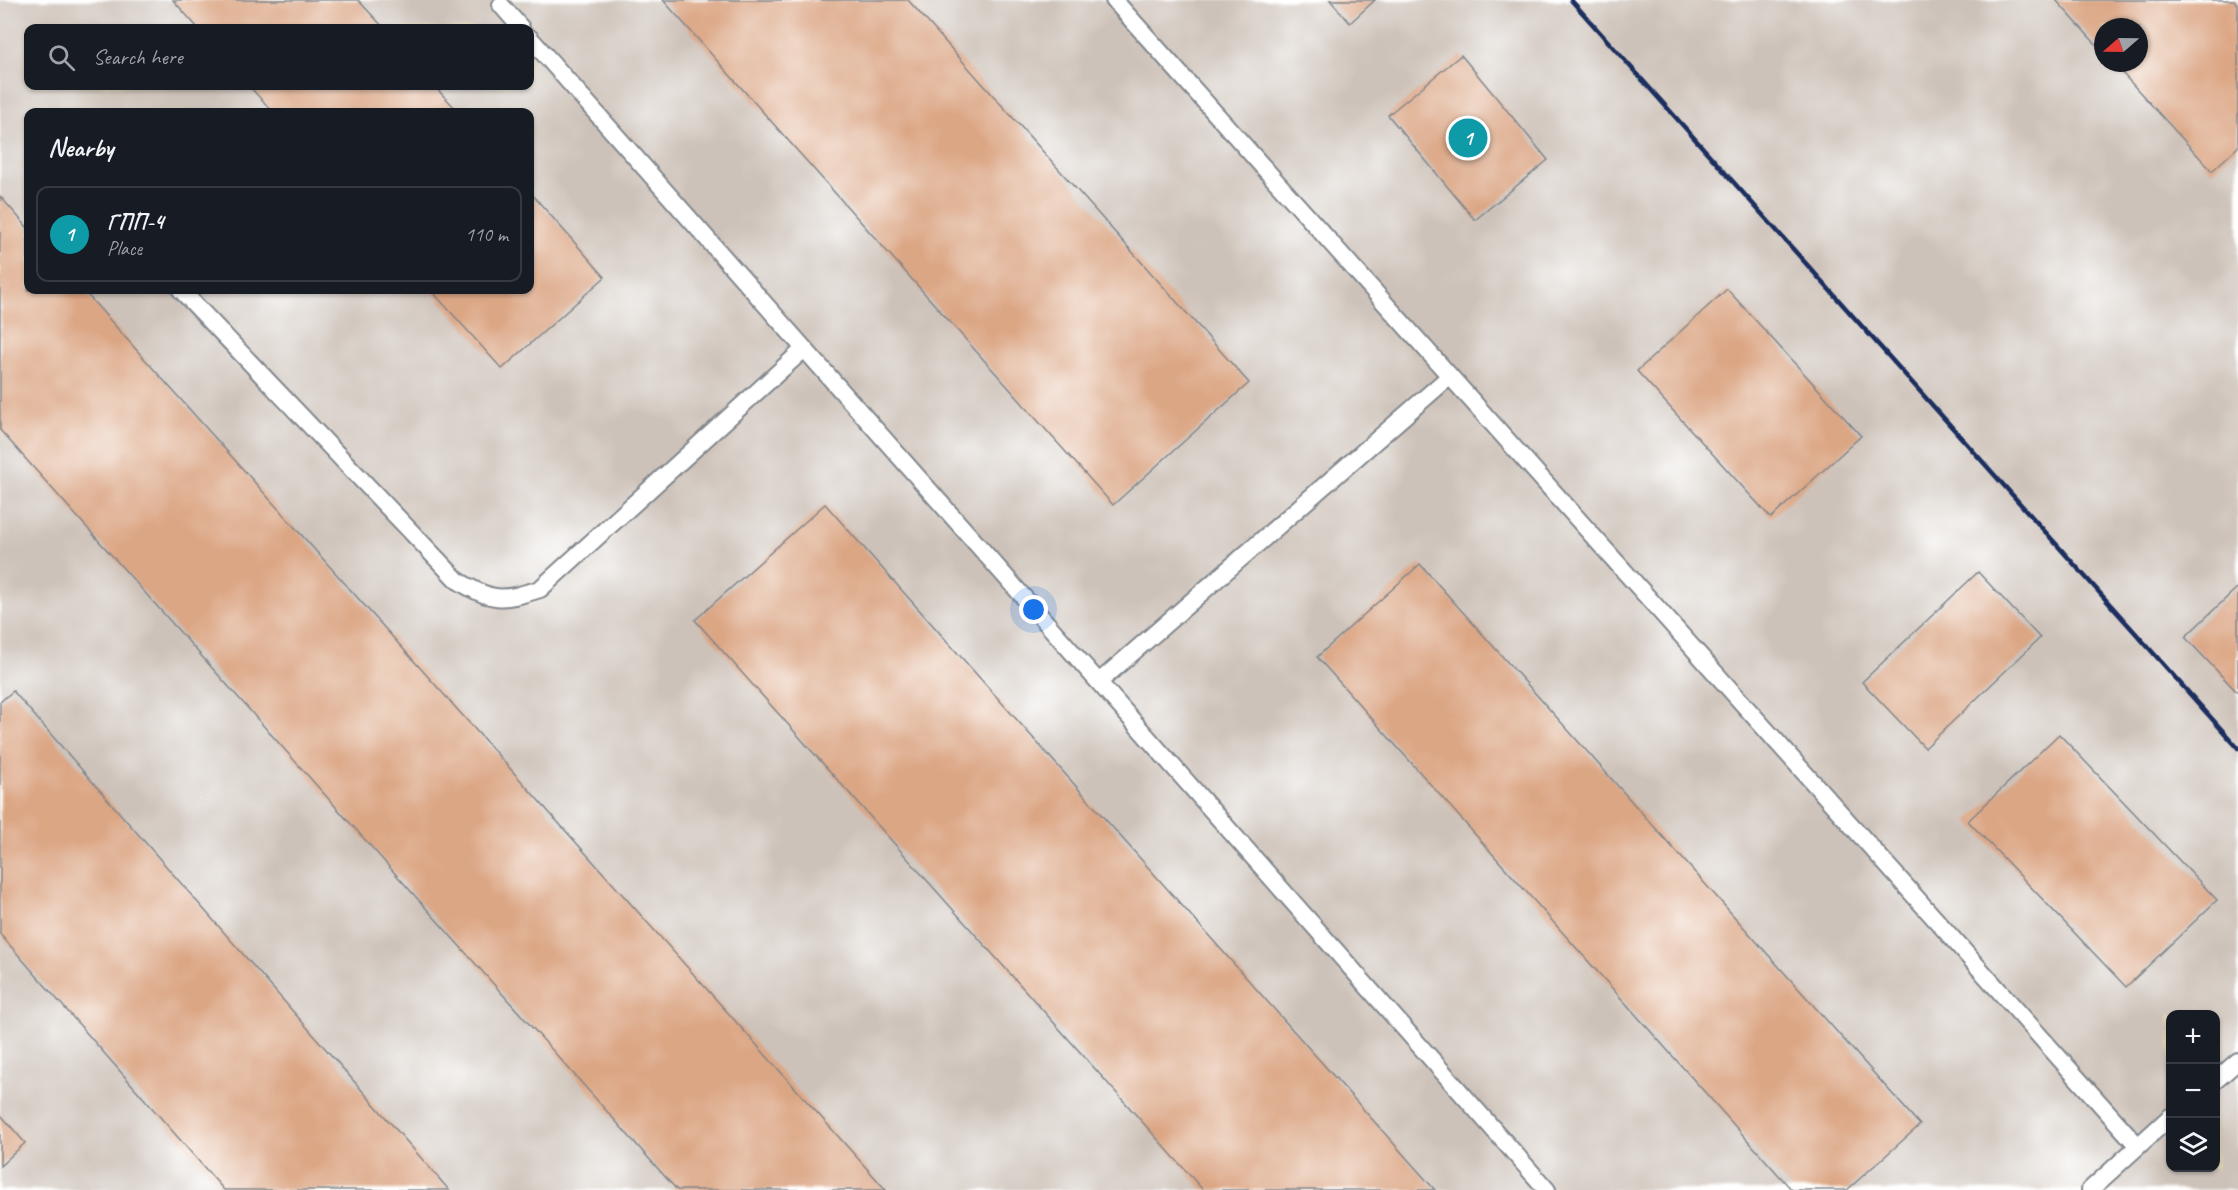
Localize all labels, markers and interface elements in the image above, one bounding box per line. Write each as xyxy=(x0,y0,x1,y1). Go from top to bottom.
north arrow xyxy=(2094,18,2148,72)
search box xyxy=(24,24,534,90)
icon: search xyxy=(45,41,78,74)
text: Search here xyxy=(93,43,183,71)
pin: 1 xyxy=(1448,116,1488,160)
text: Nearby xyxy=(48,131,113,164)
text: ГПП-4 xyxy=(107,208,164,236)
text: 1 xyxy=(65,222,74,247)
text: 110 m xyxy=(465,222,508,247)
text: Place xyxy=(107,236,142,261)
your location xyxy=(1019,595,1048,624)
map controls xyxy=(2166,1010,2220,1172)
button: + xyxy=(2166,1010,2220,1064)
button: − xyxy=(2166,1064,2220,1118)
button: layers xyxy=(2166,1118,2220,1172)

